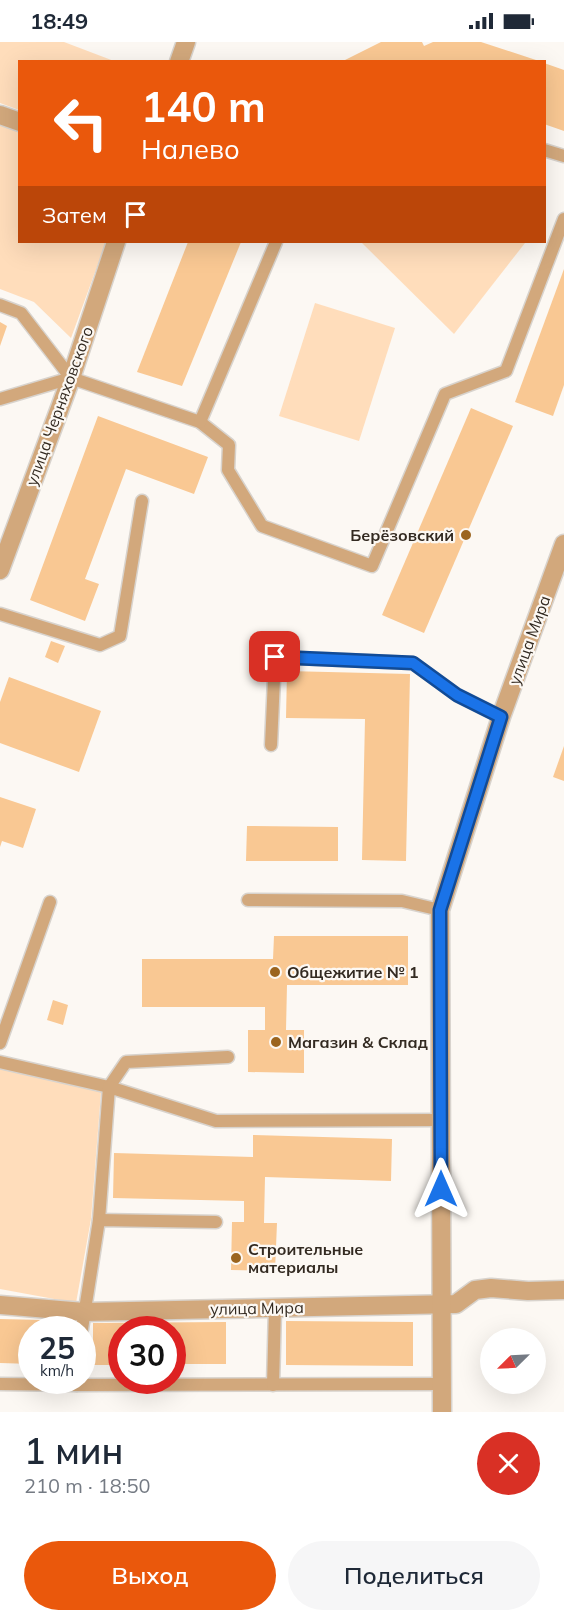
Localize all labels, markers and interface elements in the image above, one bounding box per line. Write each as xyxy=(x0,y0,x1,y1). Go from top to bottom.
text: 18:49 xyxy=(30,7,88,35)
text: 140 m xyxy=(141,80,266,133)
icon: left xyxy=(42,84,120,162)
text: Налево xyxy=(141,132,240,166)
icon: arrive xyxy=(119,198,152,231)
text: Затем xyxy=(42,201,107,229)
street label: улица Черняховского xyxy=(21,324,97,488)
place label: Берёзовский xyxy=(350,525,454,545)
marker: Берёзовский xyxy=(459,528,473,542)
street label: улица Мира xyxy=(504,593,554,687)
pin xyxy=(249,631,300,682)
icon: arrive xyxy=(258,640,291,673)
place label: Общежитие № 1 xyxy=(287,962,419,982)
marker: Общежитие № 1 xyxy=(268,965,282,979)
place label: Магазин & Склад xyxy=(288,1032,428,1052)
marker: Магазин & Склад xyxy=(269,1035,283,1049)
position arrow xyxy=(409,1157,473,1221)
place label: Строительные материалы xyxy=(248,1239,363,1277)
marker: Строительные материалы xyxy=(229,1251,243,1265)
street label: улица Мира xyxy=(210,1297,304,1319)
speed limit sign: 30 xyxy=(108,1316,186,1394)
north arrow xyxy=(480,1328,546,1394)
map controls xyxy=(480,1328,546,1394)
text: 25 xyxy=(39,1329,75,1367)
text: km/h xyxy=(40,1361,74,1380)
text: 1 мин xyxy=(24,1428,123,1473)
button: close xyxy=(477,1432,540,1495)
text: 210 m · 18:50 xyxy=(24,1473,150,1498)
button: Выход xyxy=(24,1541,276,1610)
button: Поделиться xyxy=(288,1541,540,1610)

